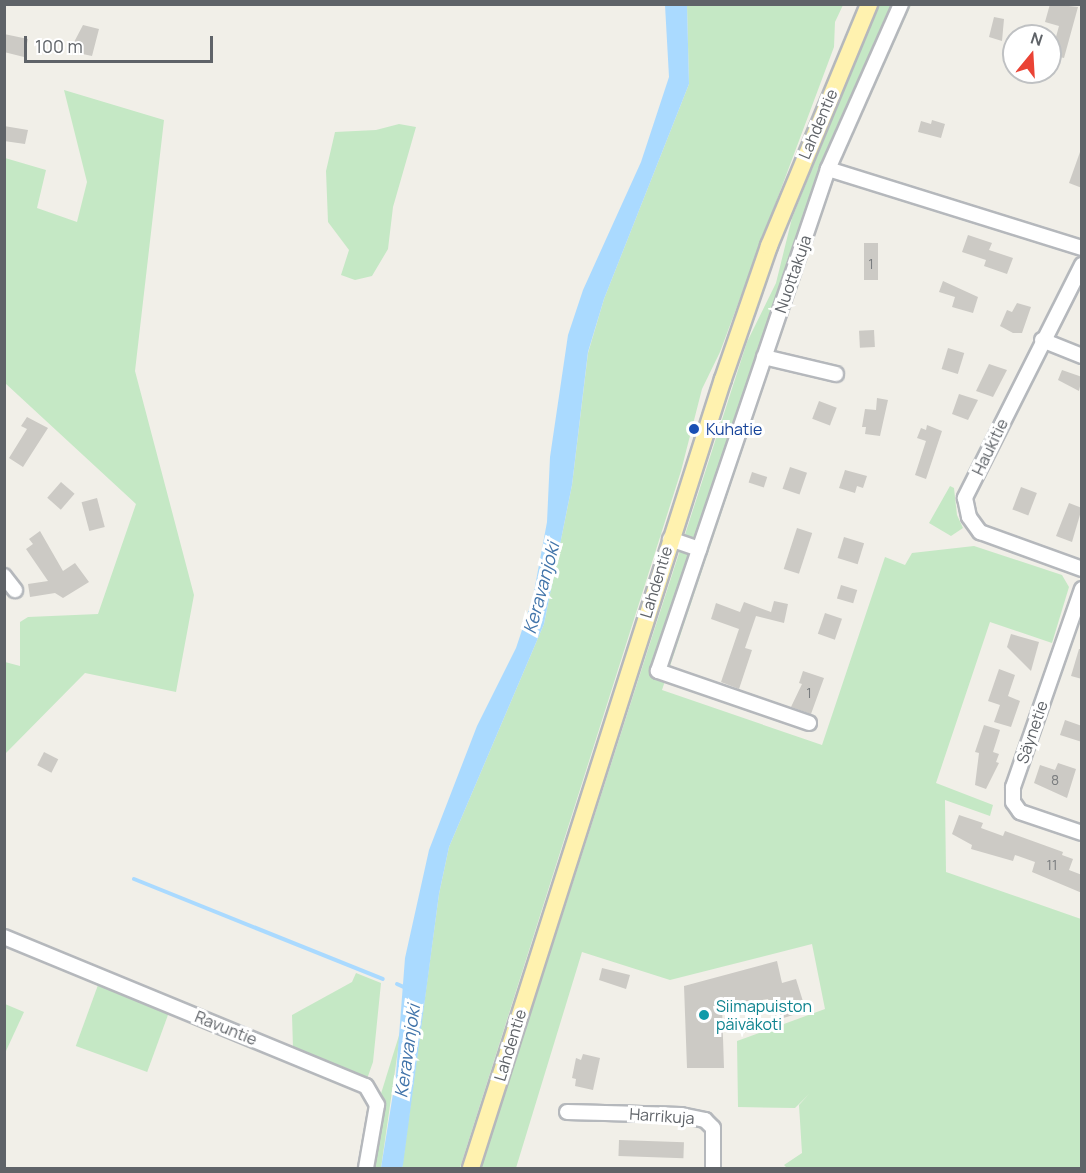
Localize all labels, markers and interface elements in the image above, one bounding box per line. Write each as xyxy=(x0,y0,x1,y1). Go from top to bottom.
scale bar xyxy=(27,24,216,62)
north arrow xyxy=(1002,24,1062,84)
text: N xyxy=(1028,27,1046,51)
text: 100 m xyxy=(35,34,83,58)
street label: Lahdentie xyxy=(795,86,841,162)
street label: Nuottakuja xyxy=(771,233,815,315)
house number: 1 xyxy=(868,256,874,272)
street label: Haukitie xyxy=(968,416,1012,478)
place label: Kuhatie xyxy=(706,419,762,439)
marker: Kuhatie xyxy=(687,422,701,436)
water label: Keravanjoki xyxy=(518,540,564,636)
street label: Lahdentie xyxy=(636,544,676,620)
house number: 1 xyxy=(806,685,812,701)
street label: Säynetie xyxy=(1012,698,1052,766)
house number: 8 xyxy=(1051,772,1059,788)
house number: 11 xyxy=(1047,857,1057,873)
place label: Siimapuiston päiväkoti xyxy=(716,996,812,1034)
water label: Keravanjoki xyxy=(390,1003,424,1099)
street label: Ravuntie xyxy=(192,1007,260,1049)
street label: Lahdentie xyxy=(490,1007,530,1083)
marker: Siimapuiston päiväkoti xyxy=(697,1008,711,1022)
street label: Harrikuja xyxy=(629,1104,695,1128)

